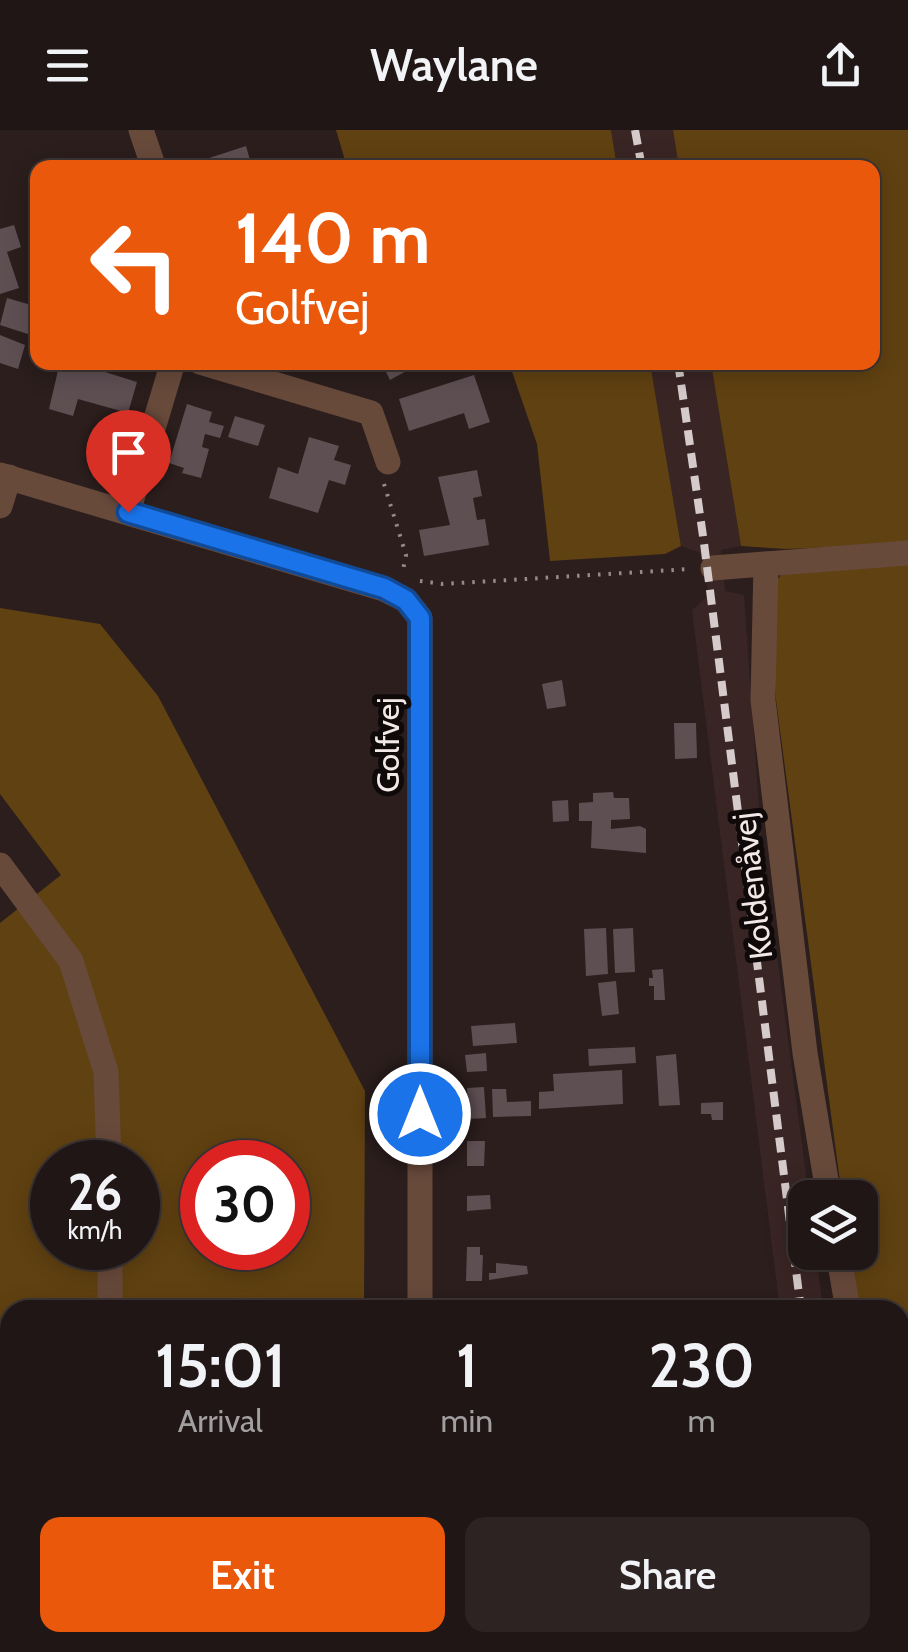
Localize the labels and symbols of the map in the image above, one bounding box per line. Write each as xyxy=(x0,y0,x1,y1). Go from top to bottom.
pin xyxy=(86,410,171,513)
street label: Golfvej xyxy=(368,697,407,793)
street label: Koldenåvej xyxy=(724,810,780,962)
position arrow xyxy=(368,1062,472,1166)
speed limit sign: 30 xyxy=(180,1140,310,1270)

